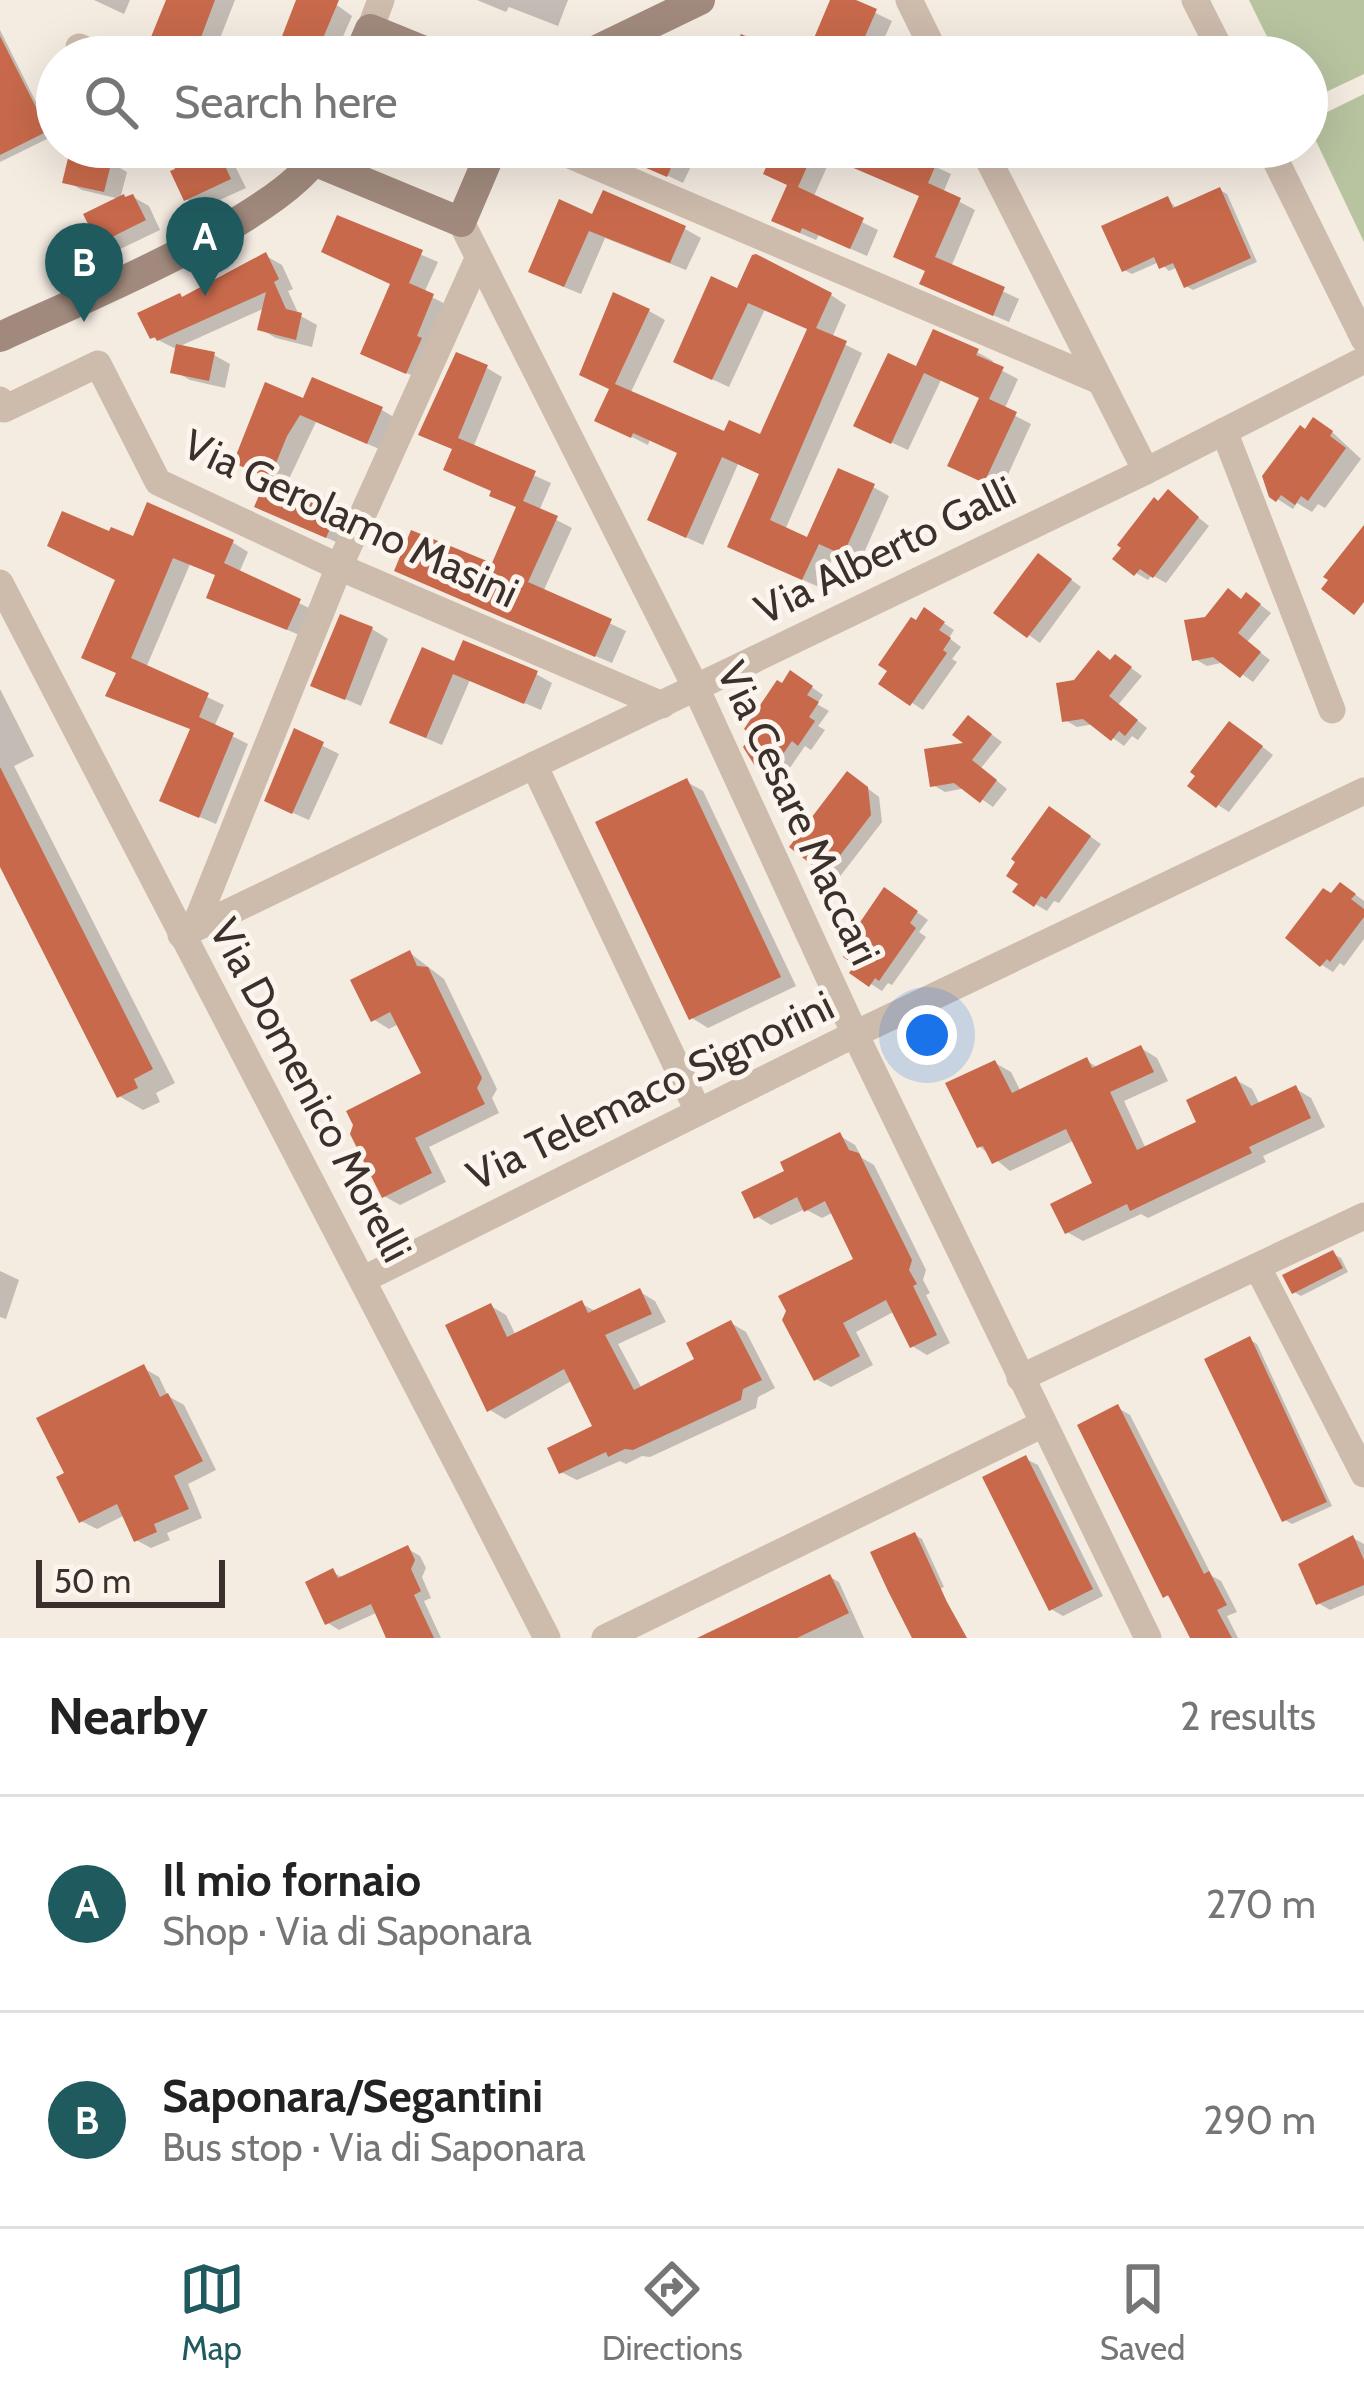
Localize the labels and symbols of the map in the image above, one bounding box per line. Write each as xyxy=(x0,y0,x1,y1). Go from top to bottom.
pin: A xyxy=(166,197,244,296)
pin: B xyxy=(45,223,123,322)
street label: Via Gerolamo Masini xyxy=(175,418,527,618)
street label: Via Alberto Galli xyxy=(746,465,1024,635)
street label: Via Cesare Maccari xyxy=(706,653,892,973)
street label: Via Domenico Morelli xyxy=(199,910,423,1270)
street label: Via Telemaco Signorini xyxy=(458,979,842,1201)
your location xyxy=(897,1005,957,1065)
scale bar xyxy=(36,1554,225,1607)

